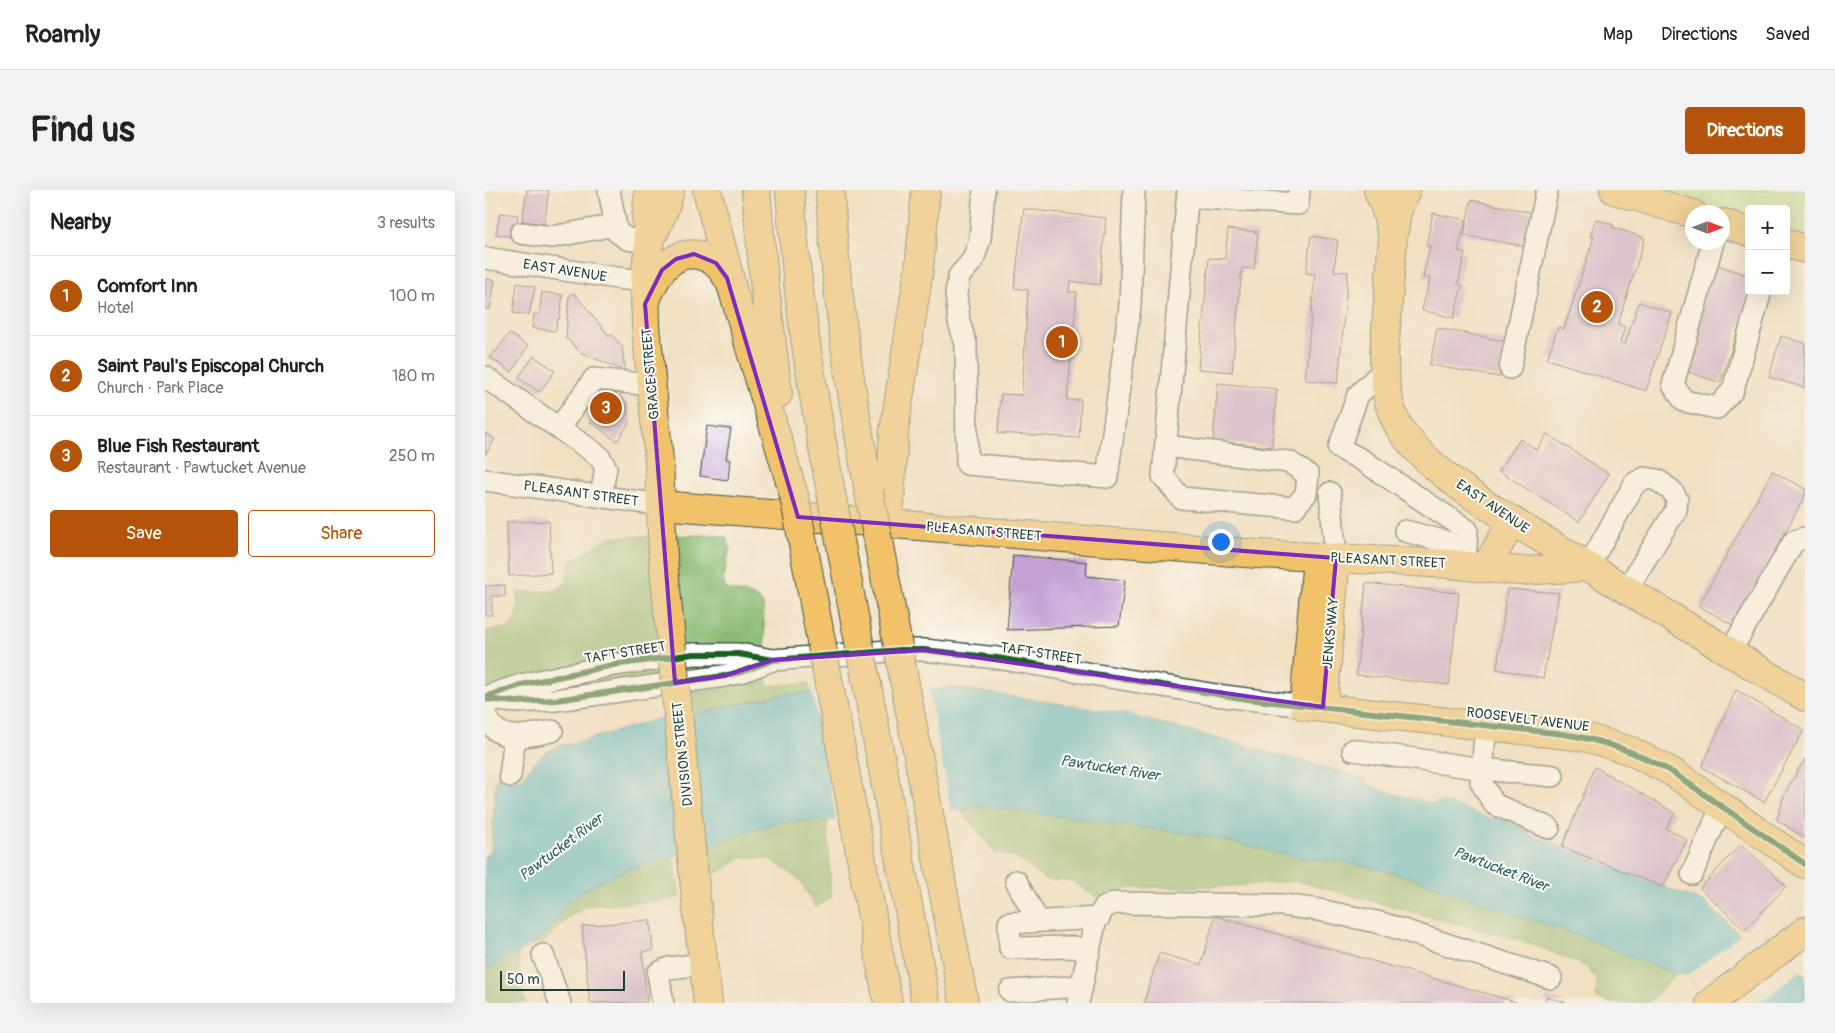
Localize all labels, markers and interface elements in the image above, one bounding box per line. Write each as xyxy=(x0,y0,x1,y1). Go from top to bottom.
text: Roamly xyxy=(25,20,100,49)
text: Map xyxy=(1603,23,1633,46)
text: Directions xyxy=(1661,23,1737,46)
text: Saved xyxy=(1765,23,1810,46)
button: Directions xyxy=(1685,107,1805,154)
text: Find us xyxy=(30,108,135,152)
north arrow xyxy=(1685,205,1730,250)
map controls xyxy=(1745,205,1790,295)
button: + xyxy=(1745,205,1790,250)
text: Nearby xyxy=(50,209,111,236)
text: 3 results xyxy=(377,213,435,233)
button: − xyxy=(1745,250,1790,295)
street label: EAST AVENUE xyxy=(522,255,608,286)
text: Comfort Inn xyxy=(97,274,197,298)
text: 1 xyxy=(63,286,69,306)
text: 100 m xyxy=(389,286,435,306)
pin: 2 xyxy=(1581,288,1613,326)
text: Hotel xyxy=(97,298,134,318)
pin: 1 xyxy=(1046,323,1078,361)
street label: GRACE STREET xyxy=(638,327,663,420)
text: Saint Paul's Episcopal Church xyxy=(97,354,324,378)
text: 2 xyxy=(62,366,70,386)
text: 180 m xyxy=(392,366,435,386)
text: Church · Park Place xyxy=(97,378,223,398)
pin: 3 xyxy=(590,389,622,427)
text: Blue Fish Restaurant xyxy=(97,434,259,458)
text: 3 xyxy=(62,446,70,466)
text: 250 m xyxy=(389,446,435,466)
text: Restaurant · Pawtucket Avenue xyxy=(97,458,306,478)
street label: EAST AVENUE xyxy=(1453,476,1533,537)
street label: PLEASANT STREET xyxy=(522,477,640,510)
button: Save xyxy=(50,510,238,557)
button: Share xyxy=(248,510,435,557)
street label: PLEASANT STREET xyxy=(925,518,1043,545)
your location xyxy=(1208,529,1234,555)
street label: PLEASANT STREET xyxy=(1330,549,1447,572)
street label: JENKS WAY xyxy=(1319,597,1342,670)
street label: TAFT STREET xyxy=(583,638,667,667)
street label: TAFT STREET xyxy=(999,639,1083,668)
street label: DIVISION STREET xyxy=(669,701,696,807)
street label: ROOSEVELT AVENUE xyxy=(1465,704,1590,735)
water label: Pawtucket River xyxy=(1059,751,1163,786)
water label: Pawtucket River xyxy=(516,809,608,885)
water label: Pawtucket River xyxy=(1451,843,1553,897)
scale bar xyxy=(500,968,625,991)
text: 50 m xyxy=(507,971,540,988)

